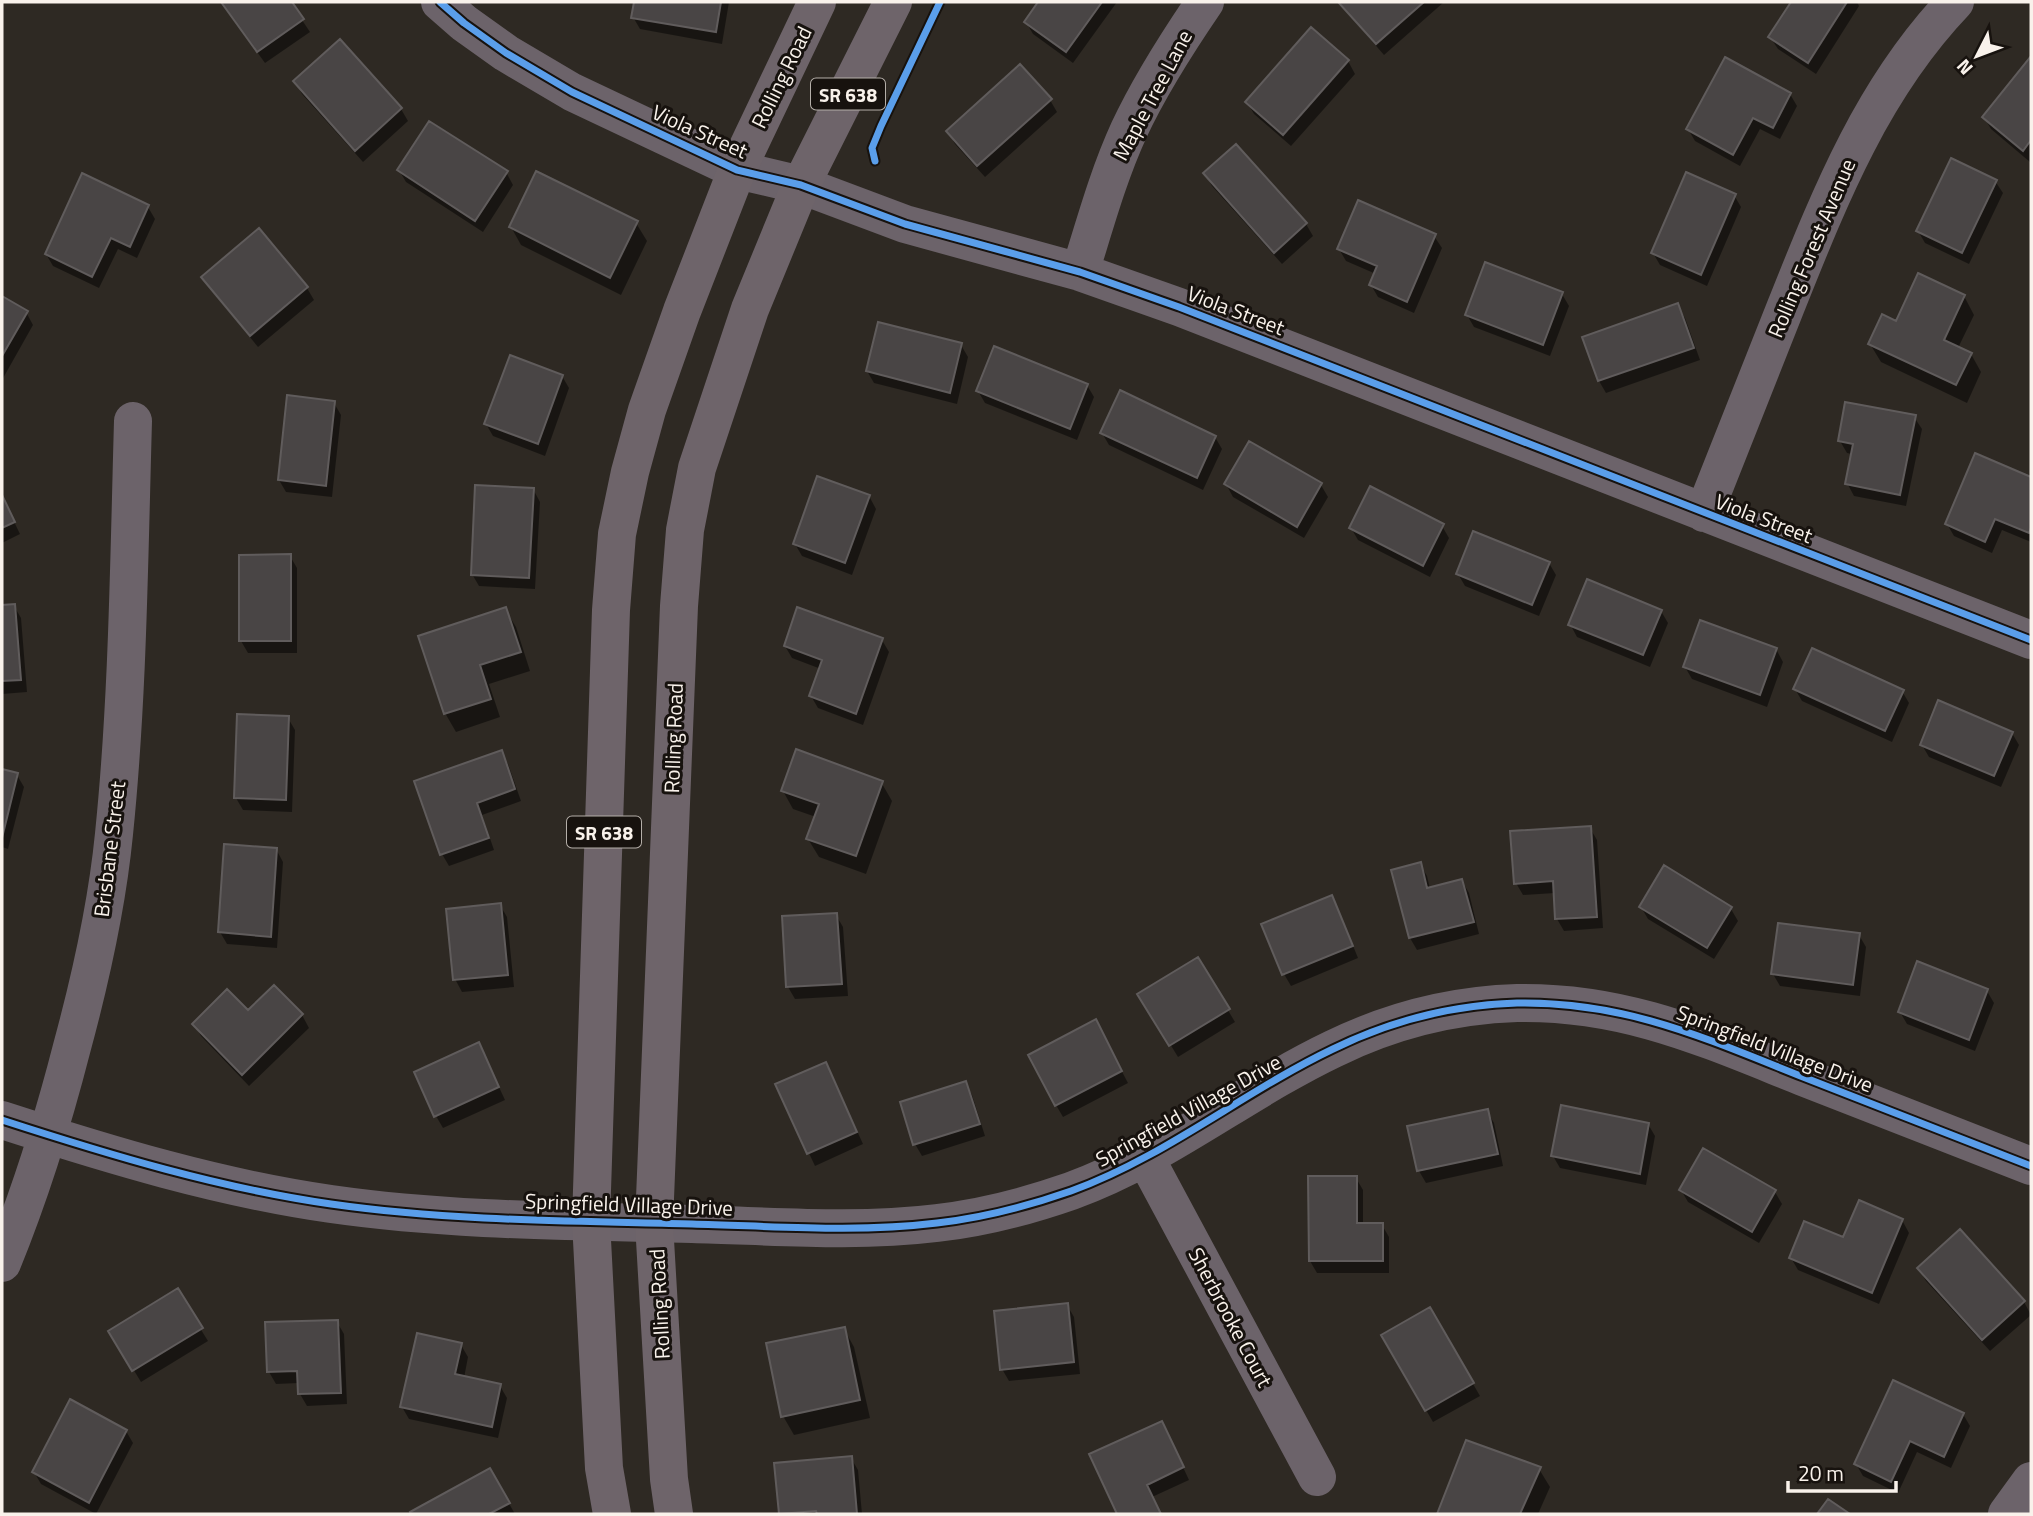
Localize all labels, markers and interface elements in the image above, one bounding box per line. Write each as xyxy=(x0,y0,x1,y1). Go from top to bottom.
street label: Rolling Road xyxy=(742,20,820,134)
north arrow xyxy=(1942,21,2012,91)
street label: Maple Tree Lane xyxy=(1104,24,1200,166)
text: N xyxy=(1949,53,1979,82)
road number: SR 638 xyxy=(811,78,885,110)
street label: Viola Street xyxy=(647,96,754,167)
street label: Rolling Forest Avenue xyxy=(1759,154,1863,342)
street label: Viola Street xyxy=(1183,277,1290,343)
street label: Viola Street xyxy=(1711,485,1818,551)
street label: Rolling Road xyxy=(655,682,691,794)
street label: Brisbane Street xyxy=(85,779,133,919)
road number: SR 638 xyxy=(567,817,641,848)
street label: Springfield Village Drive xyxy=(1672,996,1878,1100)
street label: Springfield Village Drive xyxy=(1089,1046,1287,1174)
street label: Springfield Village Drive xyxy=(524,1184,734,1224)
street label: Sherbrooke Court xyxy=(1181,1242,1282,1393)
street label: Rolling Road xyxy=(640,1248,678,1360)
scale bar xyxy=(1788,1450,1896,1494)
text: 20 m xyxy=(1798,1457,1844,1489)

